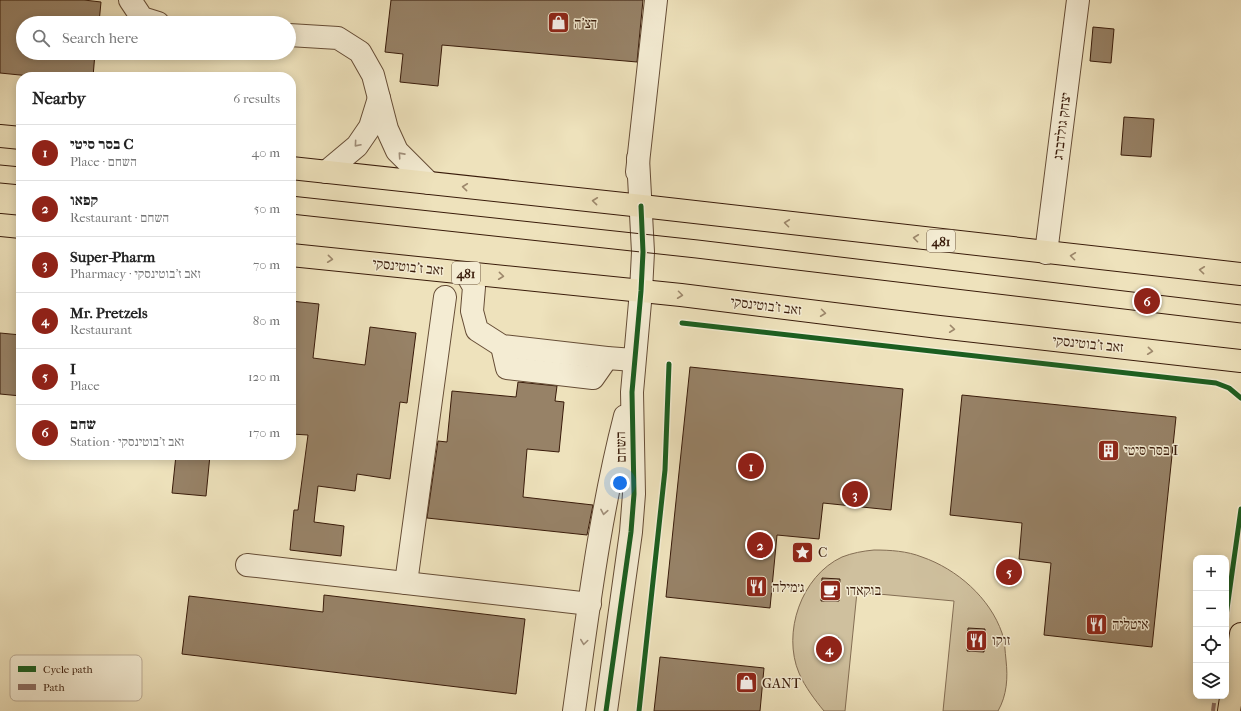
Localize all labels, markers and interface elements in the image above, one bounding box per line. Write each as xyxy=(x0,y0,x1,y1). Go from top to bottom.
shop icon: דצ'ה xyxy=(546,10,572,36)
place label: דצ'ה xyxy=(574,15,597,32)
search box xyxy=(16,16,296,60)
icon: search xyxy=(30,27,52,49)
text: Search here xyxy=(62,29,138,47)
text: Nearby xyxy=(32,88,86,108)
text: 6 results xyxy=(233,91,280,106)
street label: יצחק גולדברג xyxy=(1049,91,1075,161)
text: בסר סיטי C xyxy=(70,135,134,153)
one-way arrow xyxy=(355,140,362,147)
text: 1 xyxy=(43,145,47,160)
text: 40 m xyxy=(252,145,280,160)
one-way arrow xyxy=(399,153,406,160)
text: Place · השחם xyxy=(70,154,137,169)
one-way arrow xyxy=(462,182,468,191)
text: קפאו xyxy=(70,191,98,209)
one-way arrow xyxy=(592,197,598,206)
text: 2 xyxy=(42,201,48,216)
text: 50 m xyxy=(254,201,280,216)
text: Restaurant · השחם xyxy=(70,210,169,225)
one-way arrow xyxy=(784,219,790,228)
road number: 481 xyxy=(927,230,955,252)
one-way arrow xyxy=(913,234,919,243)
text: Super-Pharm xyxy=(70,248,155,266)
one-way arrow xyxy=(1070,252,1076,261)
one-way arrow xyxy=(327,254,333,263)
street label: זאב ז'בוטינסקי xyxy=(372,255,444,279)
text: 3 xyxy=(42,257,48,272)
text: 70 m xyxy=(253,257,280,272)
road number: 481 xyxy=(452,262,480,284)
text: Pharmacy · זאב ז'בוטינסקי xyxy=(70,266,201,281)
one-way arrow xyxy=(1199,266,1205,275)
one-way arrow xyxy=(498,272,504,281)
pin: 6 xyxy=(1134,286,1160,316)
one-way arrow xyxy=(677,290,683,299)
street label: זאב ז'בוטינסקי xyxy=(729,293,803,319)
text: Mr. Pretzels xyxy=(70,304,148,322)
one-way arrow xyxy=(819,308,826,317)
text: 4 xyxy=(41,313,49,328)
text: 80 m xyxy=(253,313,280,328)
text: Restaurant xyxy=(70,322,132,337)
one-way arrow xyxy=(949,324,955,333)
street label: זאב ז'בוטינסקי xyxy=(1052,332,1124,356)
one-way arrow xyxy=(1147,346,1153,355)
text: I xyxy=(70,360,76,378)
text: 5 xyxy=(42,369,48,384)
text: 120 m xyxy=(248,369,280,384)
text: Place xyxy=(70,378,100,393)
text: שחם xyxy=(70,415,96,433)
text: 6 xyxy=(41,425,49,440)
text: 170 m xyxy=(248,425,280,440)
street label: השחם xyxy=(612,431,630,463)
text: Station · זאב ז'בוטינסקי xyxy=(70,434,184,449)
building icon: בסר סיטי I xyxy=(1095,437,1121,463)
place label: בסר סיטי I xyxy=(1124,442,1179,459)
pin: 1 xyxy=(738,451,764,481)
your location xyxy=(610,473,630,493)
pin: 3 xyxy=(842,479,868,509)
one-way arrow xyxy=(601,509,609,515)
pin: 2 xyxy=(747,530,773,560)
place icon: C xyxy=(790,539,816,565)
place label: C xyxy=(818,544,827,561)
map controls xyxy=(1193,555,1229,699)
button: + xyxy=(1193,555,1229,591)
pin: 5 xyxy=(996,557,1022,587)
restaurant icon: ג׳מילה xyxy=(743,574,769,600)
cafe icon: בוקאדו xyxy=(817,577,843,603)
place label: ג׳מילה xyxy=(772,579,805,596)
place label: בוקאדו xyxy=(846,582,881,599)
button: − xyxy=(1193,591,1229,627)
restaurant icon: איטליה xyxy=(1083,611,1109,637)
place label: איטליה xyxy=(1112,616,1149,633)
restaurant icon: זוקו xyxy=(963,627,989,653)
button: locate xyxy=(1193,627,1229,663)
place label: זוקו xyxy=(992,632,1010,649)
pin: 4 xyxy=(816,634,842,664)
one-way arrow xyxy=(580,639,589,645)
legend xyxy=(10,655,142,701)
text: Cycle path xyxy=(43,663,94,676)
button: layers xyxy=(1193,663,1229,699)
shop icon: GANT xyxy=(734,670,760,696)
place label: GANT xyxy=(762,675,802,692)
text: Path xyxy=(43,681,66,694)

